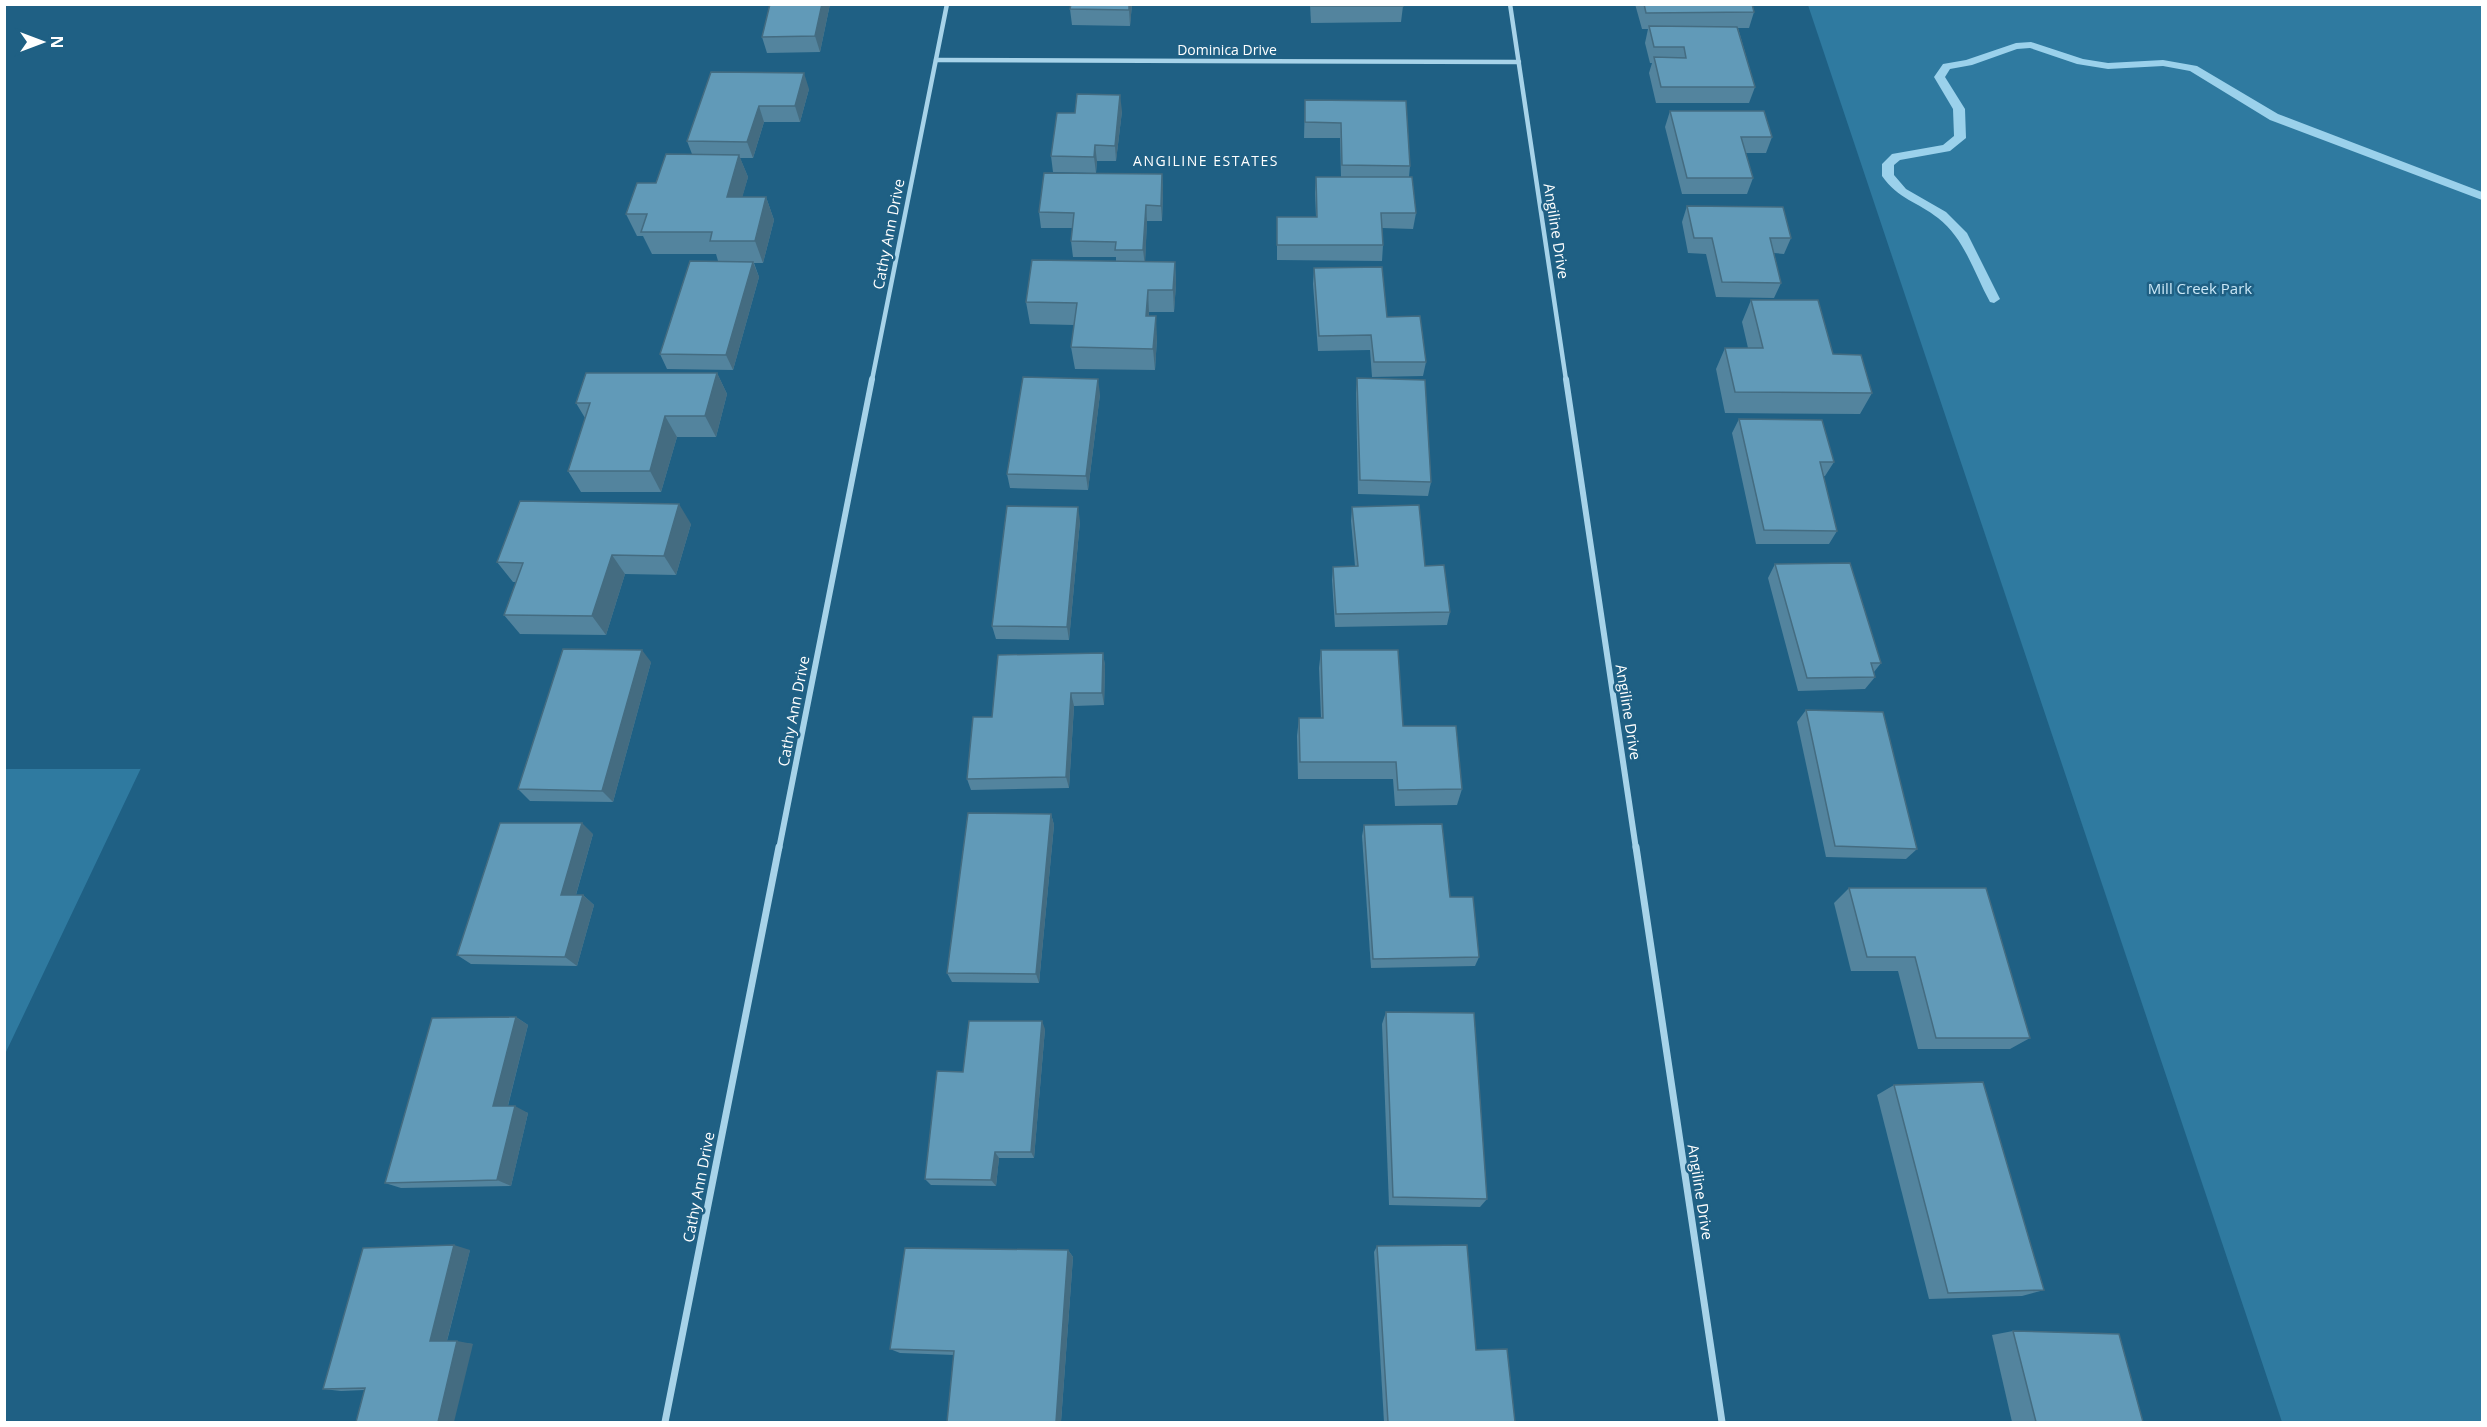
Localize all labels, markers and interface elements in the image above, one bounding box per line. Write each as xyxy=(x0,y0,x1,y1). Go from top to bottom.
north arrow xyxy=(12,12,72,72)
text: N xyxy=(46,35,68,49)
street label: Dominica Drive xyxy=(1177,40,1277,59)
district label: ANGILINE ESTATES xyxy=(1133,151,1279,170)
street label: Cathy Ann Drive xyxy=(867,177,909,291)
street label: Angiline Drive xyxy=(1540,182,1574,280)
park label: Mill Creek Park xyxy=(2148,278,2252,298)
street label: Cathy Ann Drive xyxy=(772,654,814,768)
street label: Angiline Drive xyxy=(1612,663,1646,761)
street label: Cathy Ann Drive xyxy=(677,1130,719,1244)
street label: Angiline Drive xyxy=(1684,1143,1718,1241)

